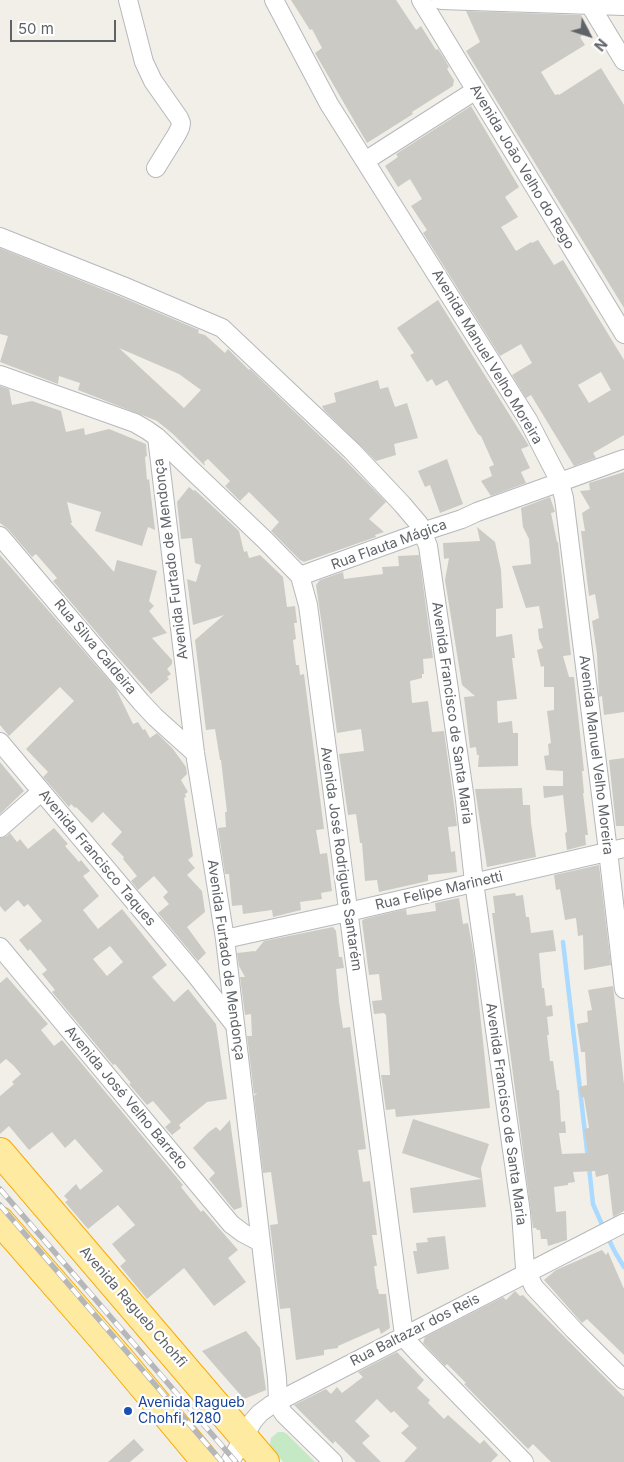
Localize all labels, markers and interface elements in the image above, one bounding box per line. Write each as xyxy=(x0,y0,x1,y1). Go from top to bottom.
scale bar xyxy=(12,10,119,42)
north arrow xyxy=(564,10,614,60)
text: 50 m xyxy=(18,19,54,38)
text: N xyxy=(591,35,611,55)
street label: Avenida João Velho do Rego xyxy=(466,82,578,252)
street label: Avenida Manuel Velho Moreira xyxy=(428,267,546,447)
street label: Avenida Furtado de Mendonça xyxy=(150,458,192,660)
street label: Rua Flauta Mágica xyxy=(329,516,449,574)
street label: Rua Silva Caldeira xyxy=(50,596,140,698)
street label: Avenida Francisco de Santa Maria xyxy=(428,601,476,825)
street label: Avenida Manuel Velho Moreira xyxy=(575,654,617,856)
street label: Avenida José Rodrigues Santarém xyxy=(317,746,365,972)
street label: Avenida Francisco Taques xyxy=(35,786,159,930)
street label: Avenida Furtado de Mendonça xyxy=(204,859,248,1061)
street label: Rua Felipe Marinetti xyxy=(374,868,504,914)
street label: Avenida Francisco de Santa Maria xyxy=(482,1002,530,1226)
street label: Avenida José Velho Barreto xyxy=(61,1023,191,1173)
street label: Avenida Ragueb Chohfi xyxy=(76,1243,190,1371)
street label: Rua Baltazar dos Reis xyxy=(347,1290,483,1370)
place label: Avenida Ragueb Chohfi, 1280 xyxy=(138,1395,245,1428)
marker: Avenida Ragueb Chohfi, 1280 xyxy=(122,1405,134,1417)

